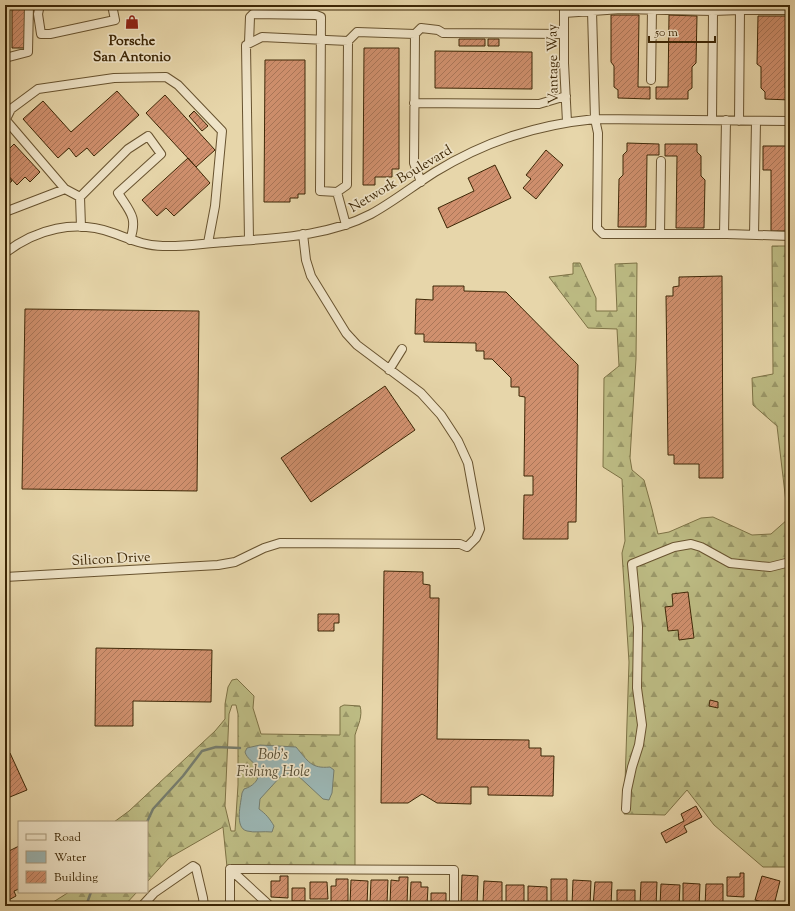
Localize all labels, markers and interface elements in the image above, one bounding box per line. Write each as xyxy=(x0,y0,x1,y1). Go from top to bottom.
shop icon: Porsche San Antonio xyxy=(124,14,140,30)
scale bar xyxy=(649,18,715,44)
street label: Vantage Way xyxy=(543,24,565,104)
text: 50 m xyxy=(654,24,678,42)
place label: Porsche San Antonio xyxy=(93,32,171,68)
street label: Network Boulevard xyxy=(346,141,456,218)
street label: Silicon Drive xyxy=(71,548,151,572)
water label: Bob's Fishing Hole xyxy=(236,745,310,783)
legend xyxy=(18,821,148,893)
text: Road xyxy=(54,829,81,847)
text: Water xyxy=(54,849,87,867)
text: Building xyxy=(54,869,98,887)

